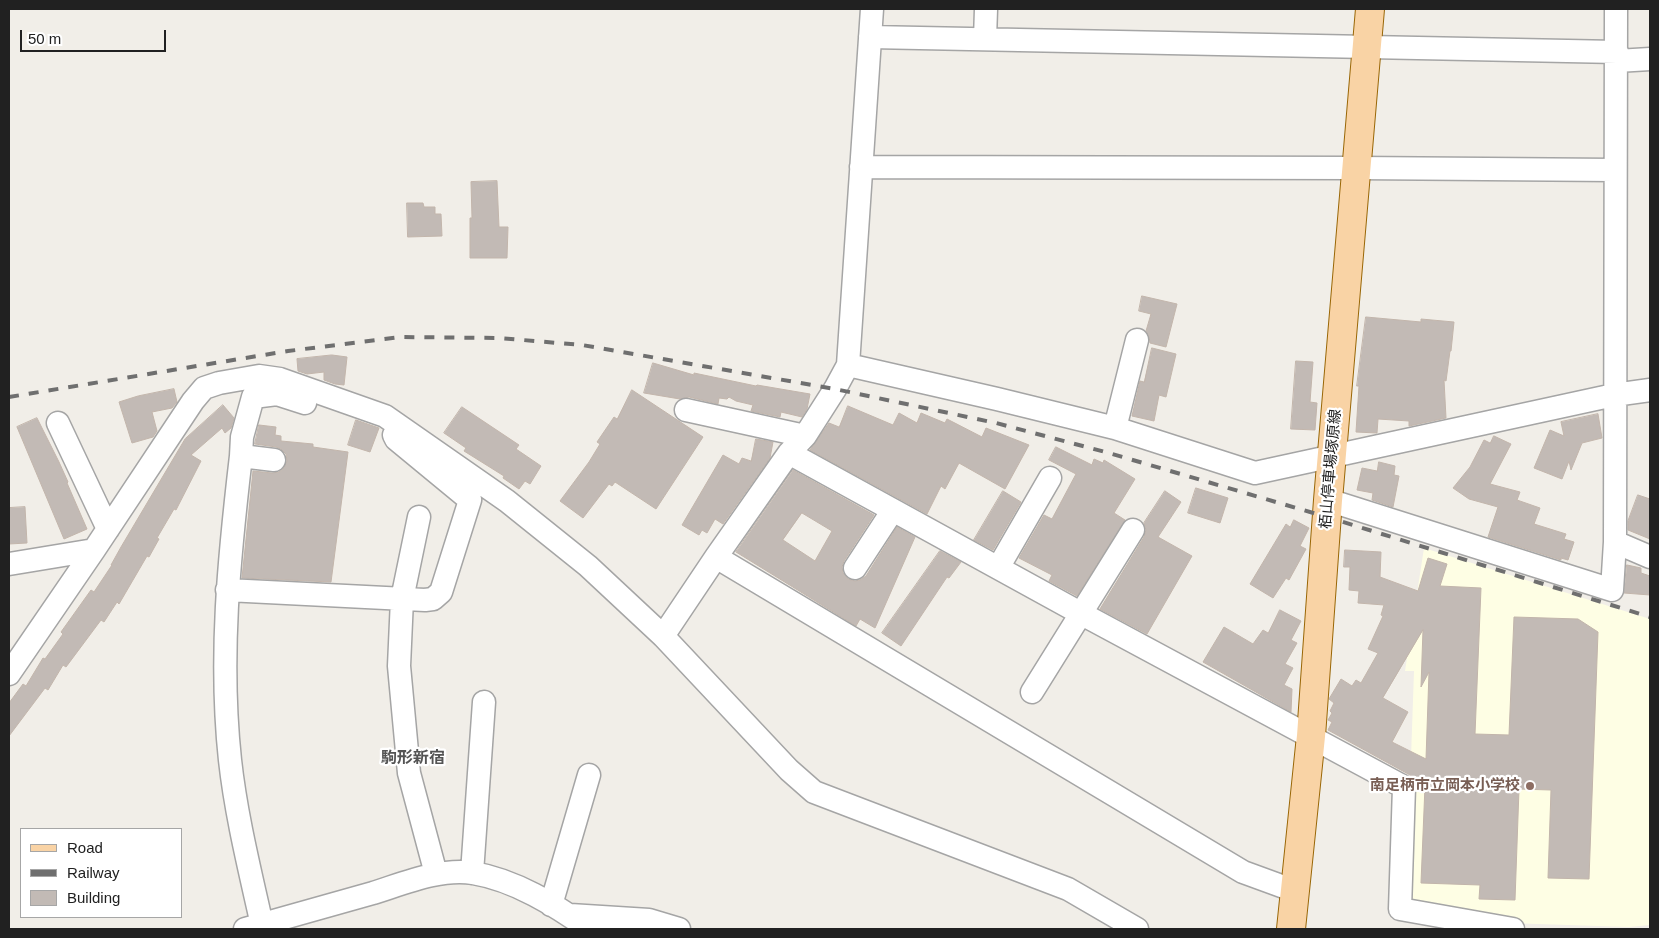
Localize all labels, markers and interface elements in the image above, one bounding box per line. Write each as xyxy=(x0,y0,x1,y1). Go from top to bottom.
scale bar xyxy=(22,20,169,52)
text: 50 m xyxy=(28,30,61,47)
street label: 栢山停車場塚原線 xyxy=(1317,408,1345,530)
district label: 駒形新宿 xyxy=(381,749,445,769)
place label: 南足柄市立岡本小学校 xyxy=(1370,777,1520,795)
marker: 南足柄市立岡本小学校 xyxy=(1524,780,1536,792)
legend xyxy=(20,828,182,918)
text: Road xyxy=(67,839,103,856)
text: Railway xyxy=(67,864,120,881)
text: Building xyxy=(67,889,120,906)

